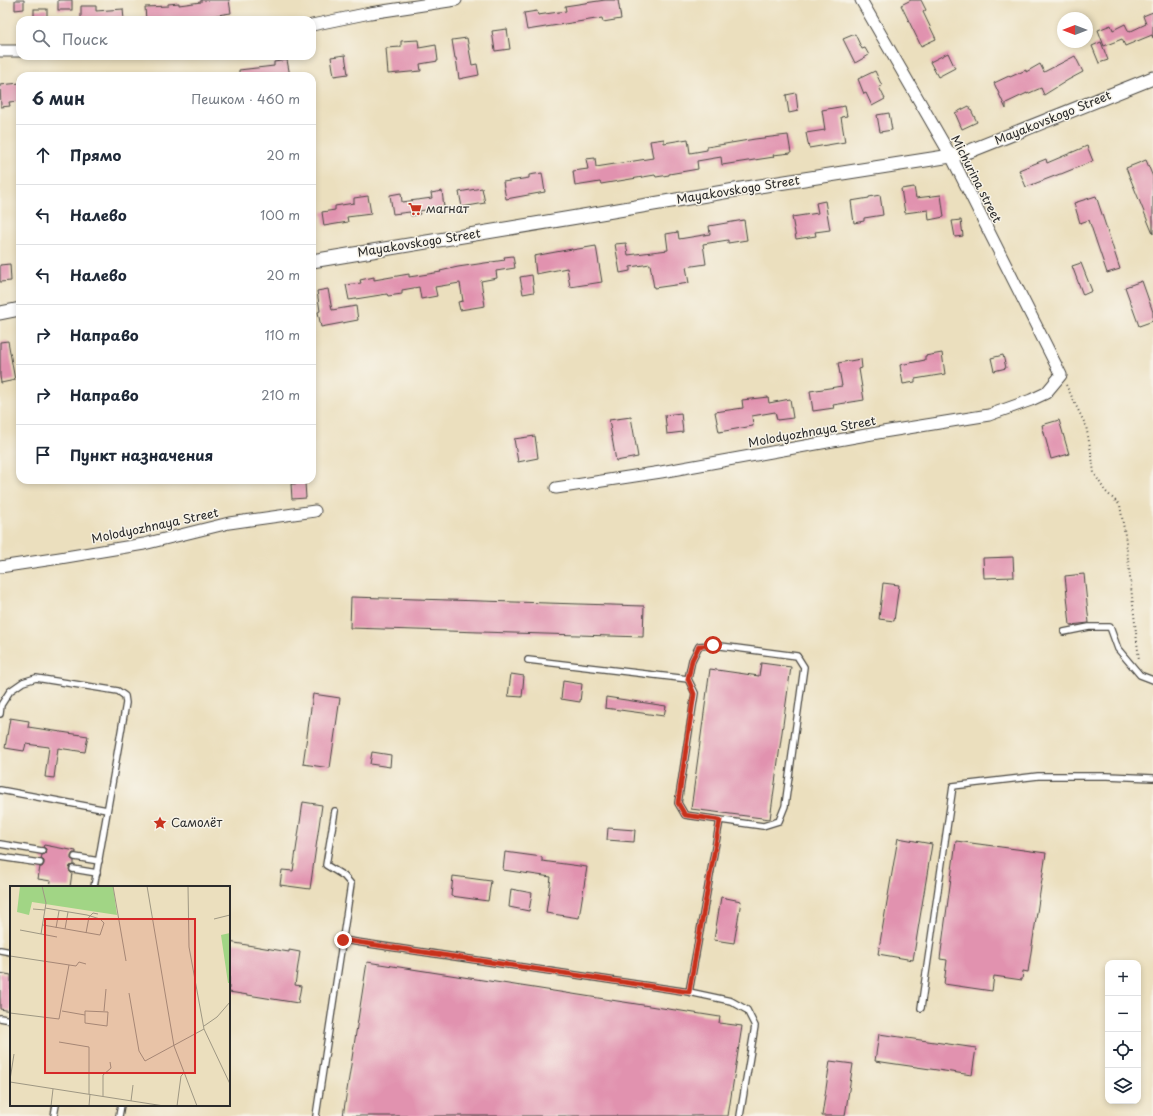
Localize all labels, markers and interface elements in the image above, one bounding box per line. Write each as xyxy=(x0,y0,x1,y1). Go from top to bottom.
north arrow xyxy=(1057,12,1093,48)
search box xyxy=(16,16,316,60)
icon: search xyxy=(30,27,52,49)
text: Поиск xyxy=(62,27,108,50)
text: 6 мин xyxy=(32,85,85,111)
street label: Mayakovskogo Street xyxy=(992,85,1114,149)
text: Пешком · 460 m xyxy=(191,89,300,108)
street label: Michurina street xyxy=(947,132,1007,225)
text: Прямо xyxy=(70,143,121,166)
icon: ahead xyxy=(32,144,54,166)
text: 20 m xyxy=(266,145,300,164)
street label: Mayakovskogo Street xyxy=(675,170,801,208)
place label: магнат xyxy=(426,199,470,217)
supermarket icon: магнат xyxy=(407,201,423,217)
text: Налево xyxy=(70,203,127,226)
icon: left xyxy=(32,204,54,226)
text: 100 m xyxy=(260,205,300,224)
street label: Mayakovskogo Street xyxy=(356,223,482,261)
text: Налево xyxy=(70,263,127,286)
icon: left xyxy=(32,264,54,286)
text: 20 m xyxy=(266,265,300,284)
text: Направо xyxy=(70,323,139,346)
icon: right xyxy=(32,324,54,346)
text: 110 m xyxy=(265,325,300,344)
text: Направо xyxy=(70,383,139,406)
icon: right xyxy=(32,384,54,406)
text: 210 m xyxy=(261,385,300,404)
street label: Molodyozhnaya Street xyxy=(747,411,877,451)
text: Пункт назначения xyxy=(70,443,213,466)
icon: arrive xyxy=(32,444,54,466)
street label: Molodyozhnaya Street xyxy=(90,503,220,547)
route start xyxy=(704,636,722,654)
place label: Самолёт xyxy=(171,813,222,831)
place icon: Самолёт xyxy=(152,815,168,831)
inset map xyxy=(10,886,230,1106)
route end xyxy=(334,931,352,949)
map controls xyxy=(1105,960,1141,1104)
button: + xyxy=(1105,960,1141,996)
button: − xyxy=(1105,996,1141,1032)
button: locate xyxy=(1105,1032,1141,1068)
button: layers xyxy=(1105,1068,1141,1104)

